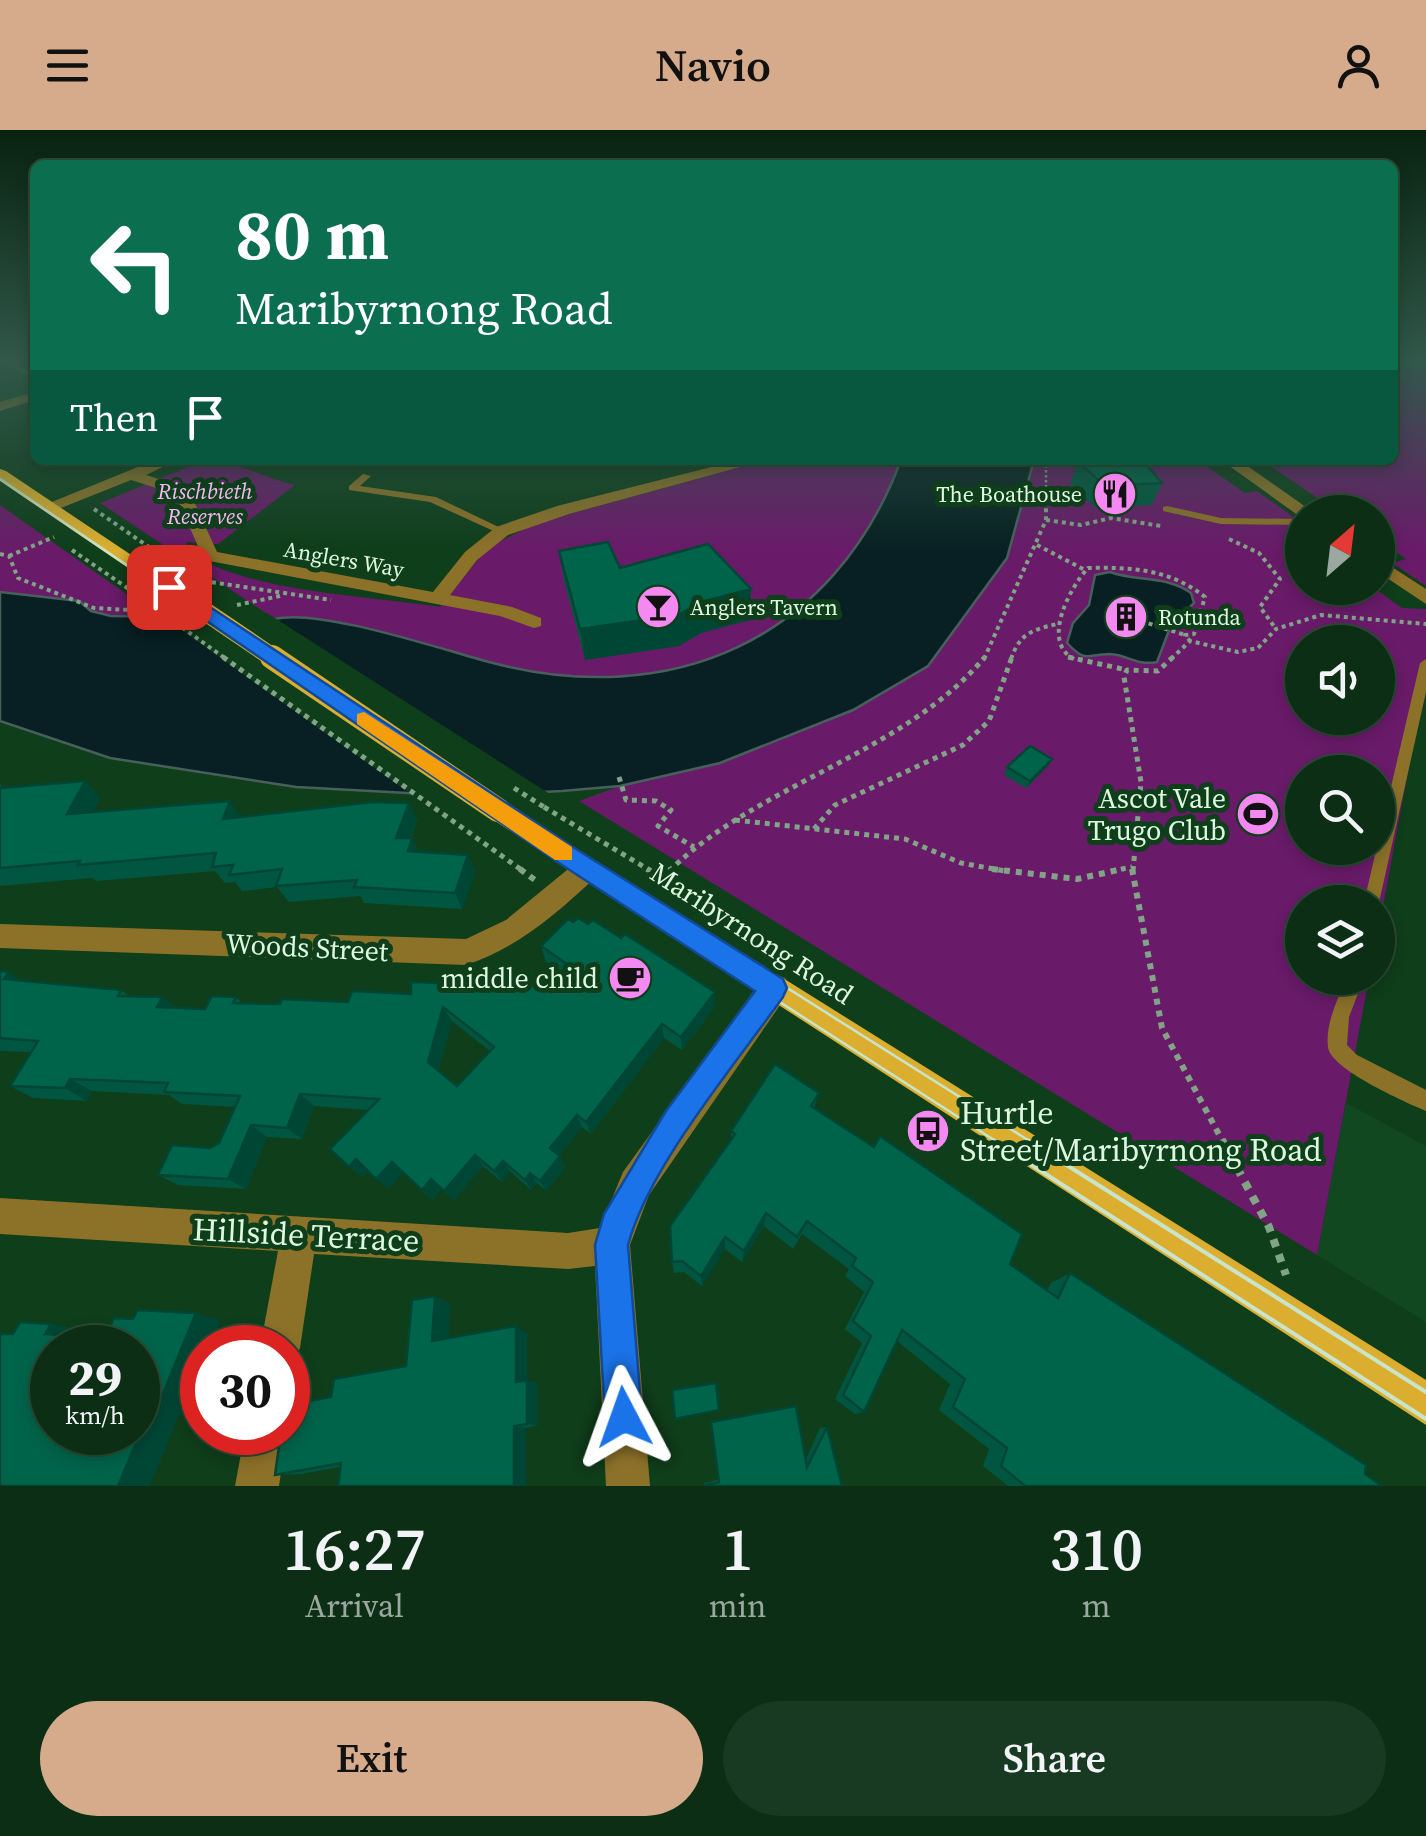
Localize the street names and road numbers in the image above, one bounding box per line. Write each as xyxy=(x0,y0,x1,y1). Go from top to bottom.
street label: Anglers Way xyxy=(281,534,407,584)
street label: Maribyrnong Road xyxy=(643,853,861,1013)
street label: Woods Street xyxy=(225,924,390,970)
street label: Hillside Terrace xyxy=(192,1207,420,1263)

